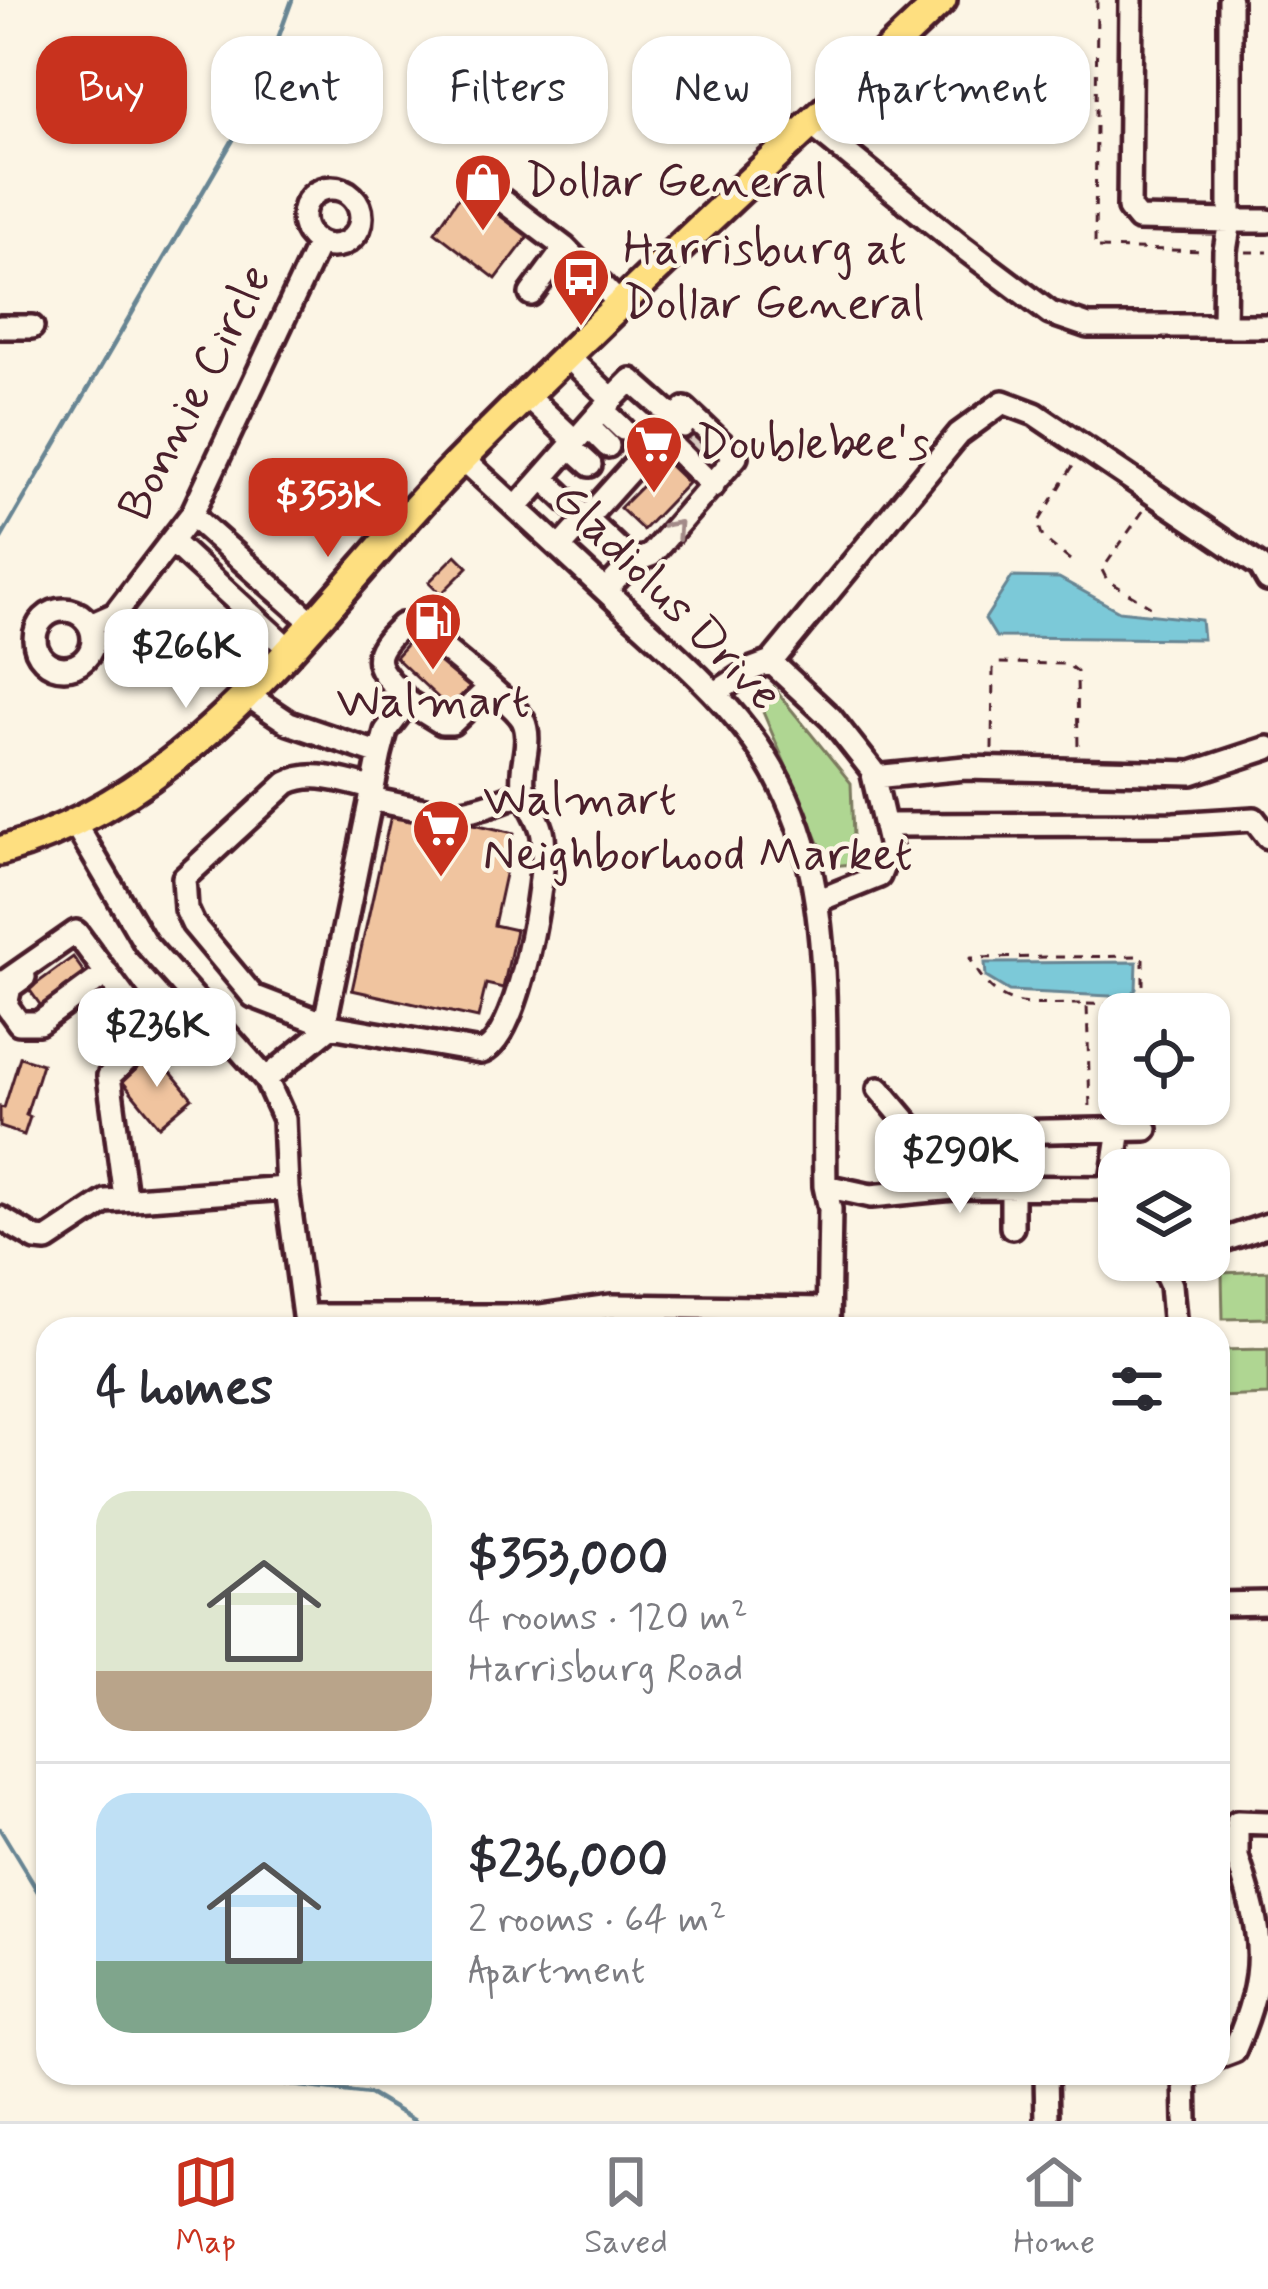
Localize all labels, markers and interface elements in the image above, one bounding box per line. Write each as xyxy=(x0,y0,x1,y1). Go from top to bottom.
chip: Buy xyxy=(36,36,187,144)
chip: Rent xyxy=(211,36,383,144)
chip: Filters xyxy=(407,36,608,144)
chip: New xyxy=(632,36,791,144)
chip: Apartment xyxy=(815,36,1090,144)
shop icon: Dollar General xyxy=(452,151,514,233)
place label: Dollar General xyxy=(525,151,826,214)
place label: Harrisburg at Dollar General xyxy=(623,218,924,336)
bus stop icon: Harrisburg at Dollar General xyxy=(550,246,612,328)
street label: Bonnie Circle xyxy=(104,254,288,532)
supermarket icon: Doublebee's xyxy=(623,413,685,495)
place label: Doublebee's xyxy=(696,413,929,476)
pin: $353K xyxy=(244,458,412,560)
street label: Gladiolus Drive xyxy=(537,468,795,726)
text: $353K xyxy=(276,471,380,522)
one-way arrow xyxy=(661,520,682,542)
fuel station icon: Walmart xyxy=(402,590,464,672)
pin: $266K xyxy=(102,609,270,711)
text: $266K xyxy=(131,622,241,673)
place label: Walmart xyxy=(336,671,530,734)
place label: Walmart Neighborhood Market xyxy=(483,769,913,887)
supermarket icon: Walmart Neighborhood Market xyxy=(410,797,472,879)
pin: $236K xyxy=(73,988,241,1090)
map controls xyxy=(1098,993,1230,1281)
button: locate xyxy=(1098,993,1230,1125)
text: $236K xyxy=(105,1001,209,1052)
pin: $290K xyxy=(876,1114,1044,1216)
text: $290K xyxy=(902,1127,1018,1178)
button: layers xyxy=(1098,1149,1230,1281)
text: 4 homes xyxy=(96,1356,273,1422)
icon: filters xyxy=(1104,1356,1170,1422)
text: $353,000 xyxy=(468,1527,668,1593)
icon: home xyxy=(192,1539,336,1683)
text: 4 rooms · 120 m² xyxy=(468,1593,748,1644)
text: Harrisburg Road xyxy=(468,1644,743,1695)
text: $236,000 xyxy=(468,1829,668,1895)
icon: home xyxy=(192,1841,336,1985)
text: 2 rooms · 64 m² xyxy=(468,1895,726,1946)
text: Apartment xyxy=(468,1946,645,1997)
tab: Map xyxy=(173,2149,239,2265)
tab: Saved xyxy=(584,2149,668,2265)
tab: Home xyxy=(1013,2149,1095,2265)

